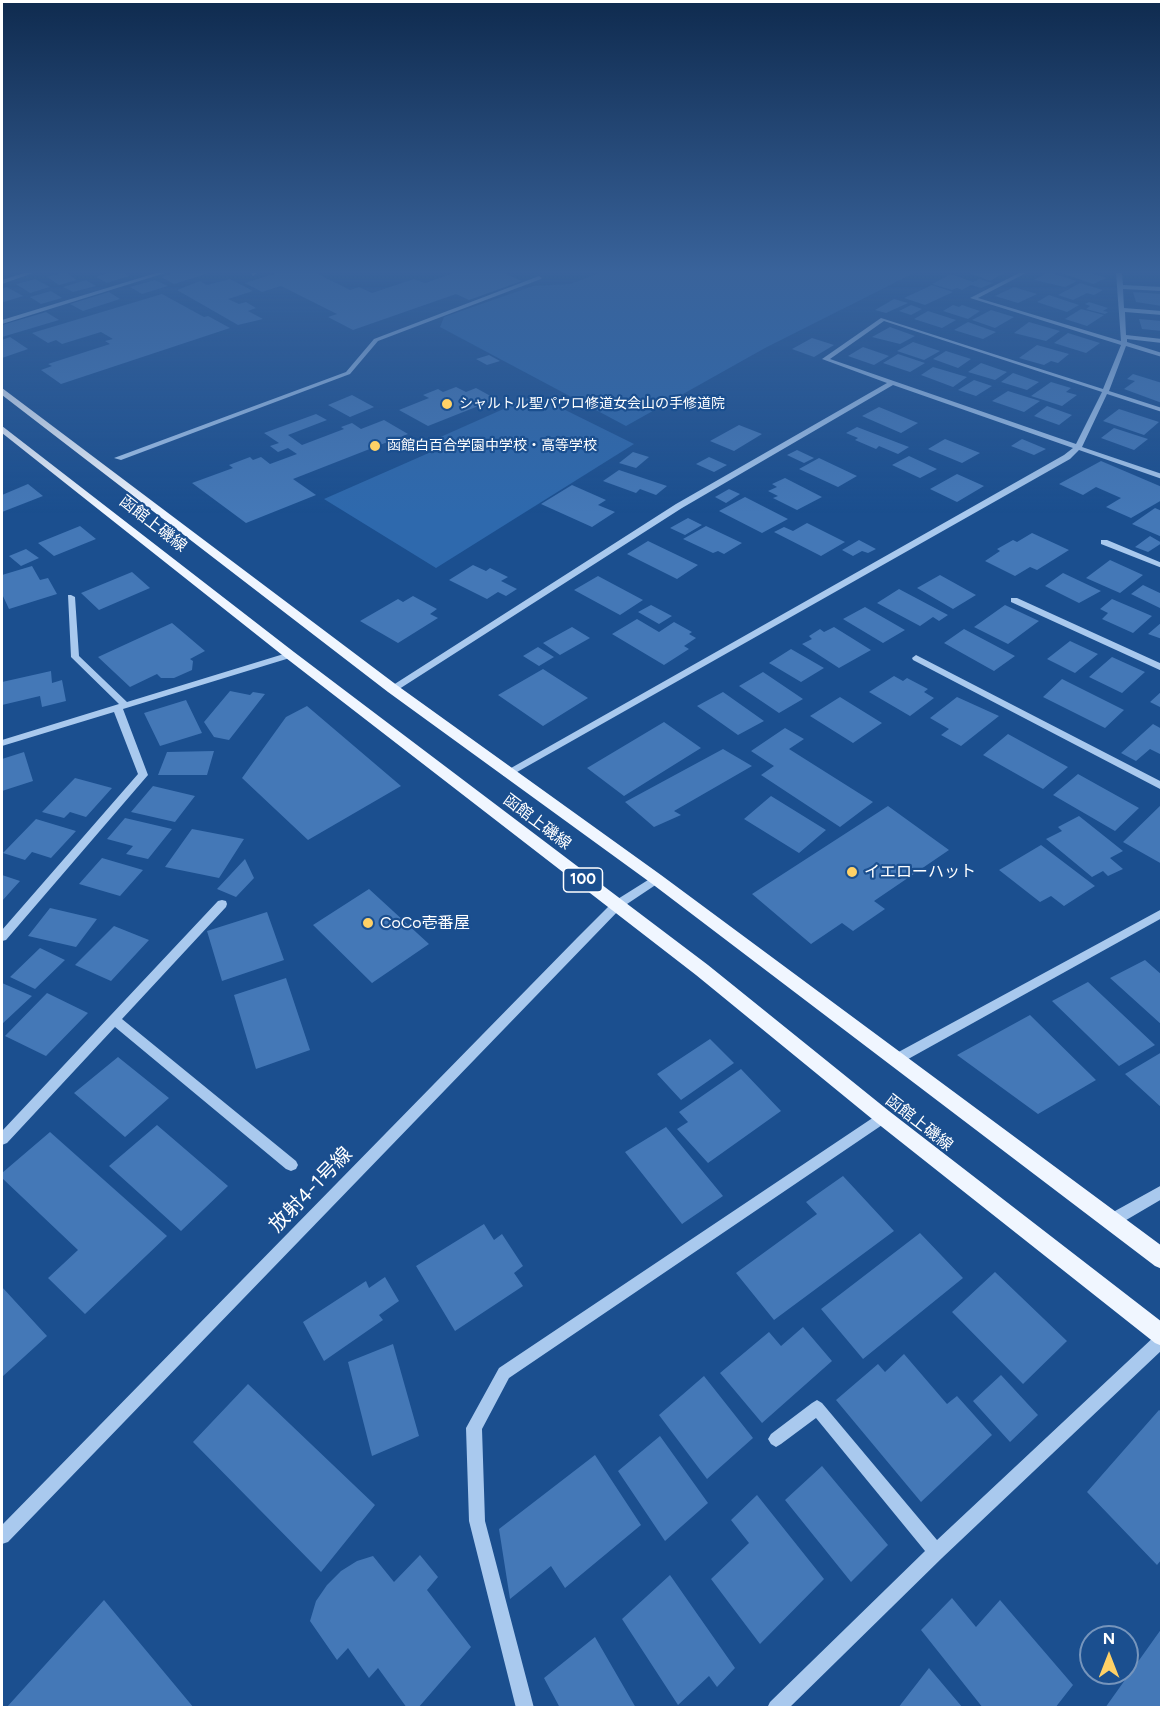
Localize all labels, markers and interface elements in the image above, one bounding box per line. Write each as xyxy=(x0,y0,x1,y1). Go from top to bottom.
place label: シャルトル聖パウロ修道女会山の手修道院 xyxy=(459,396,725,412)
marker: シャルトル聖パウロ修道女会山の手修道院 xyxy=(440,397,454,411)
place label: 函館白百合学園中学校・高等学校 xyxy=(387,438,597,454)
marker: 函館白百合学園中学校・高等学校 xyxy=(368,439,382,453)
street label: 函館上磯線 xyxy=(116,492,190,556)
street label: 函館上磯線 xyxy=(499,790,575,854)
place label: イエローハット xyxy=(864,862,976,882)
marker: イエローハット xyxy=(845,865,859,879)
road number: 100 xyxy=(564,868,602,892)
place label: CoCo壱番屋 xyxy=(380,913,470,933)
marker: CoCo壱番屋 xyxy=(361,916,375,930)
street label: 函館上磯線 xyxy=(882,1091,956,1155)
street label: 放射4-1号線 xyxy=(265,1142,357,1238)
north arrow xyxy=(1079,1625,1139,1685)
text: N xyxy=(1103,1629,1115,1648)

